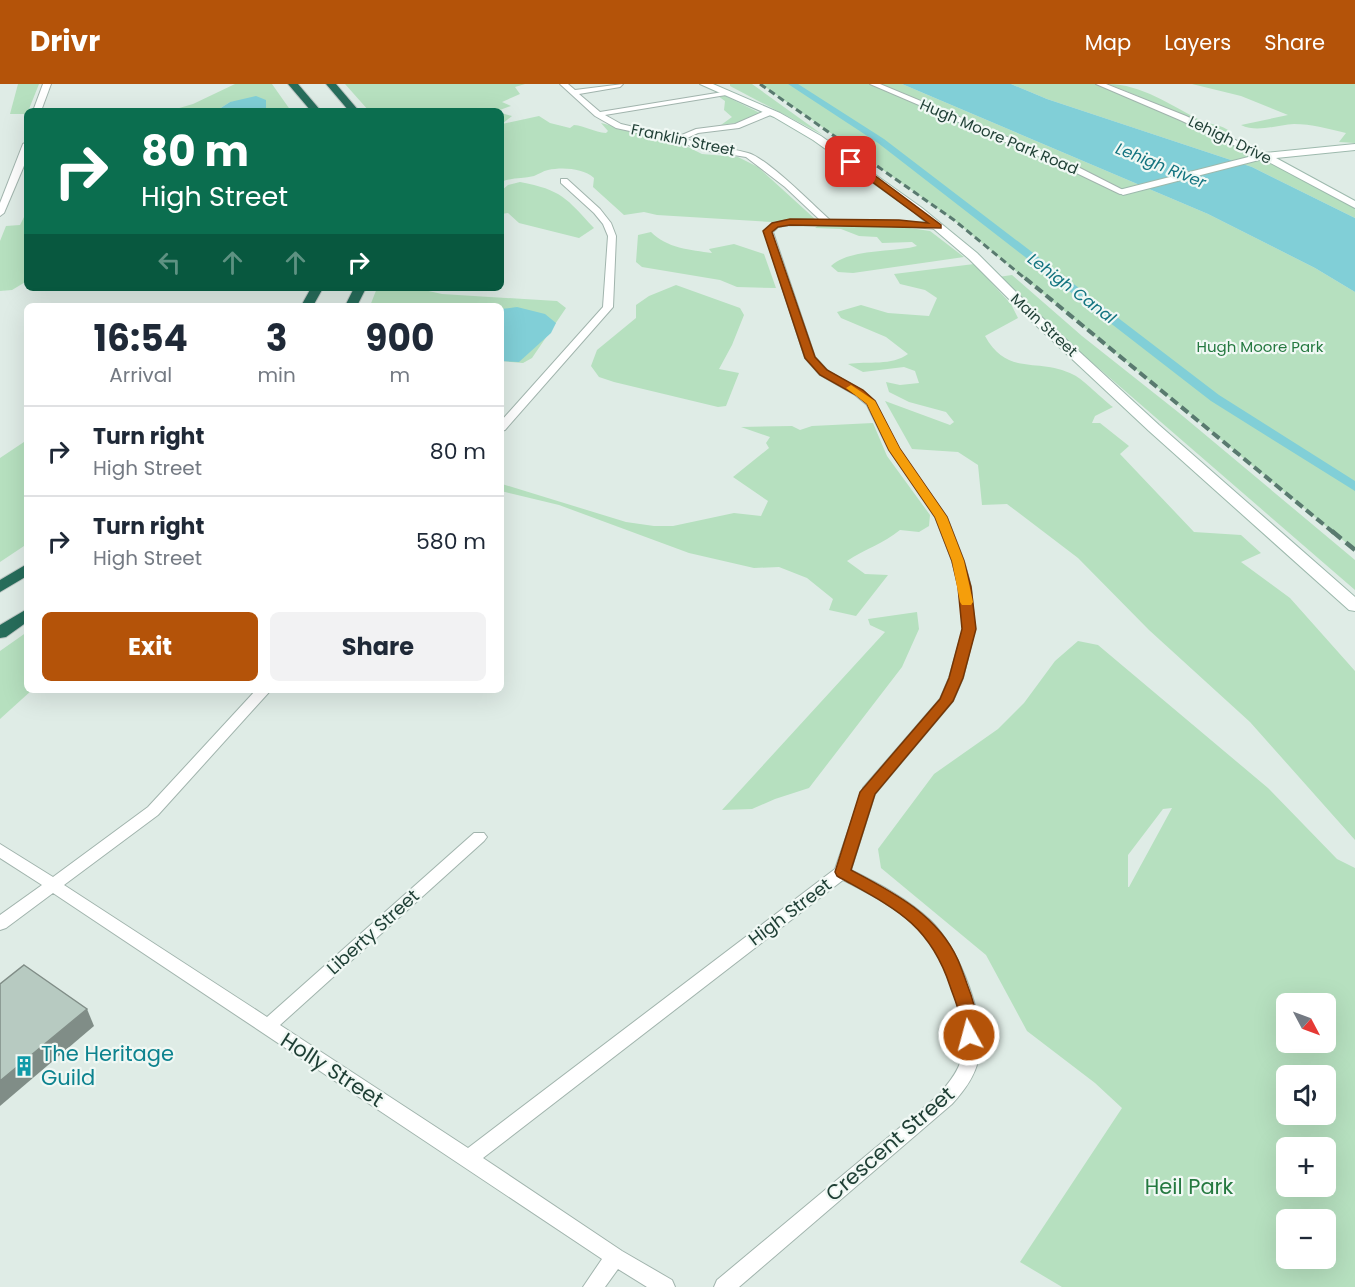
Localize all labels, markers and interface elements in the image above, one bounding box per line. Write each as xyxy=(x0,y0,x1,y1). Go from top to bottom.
text: Drivr xyxy=(30,22,100,61)
text: Map xyxy=(1085,28,1131,57)
text: Layers xyxy=(1164,28,1231,57)
text: Share xyxy=(1264,28,1325,57)
street label: Hugh Moore Park Road xyxy=(917,94,1081,179)
street label: Lehigh Drive xyxy=(1185,110,1275,169)
street label: Franklin Street xyxy=(629,118,737,161)
text: 80 m xyxy=(141,122,249,181)
icon: right xyxy=(42,132,120,210)
pin xyxy=(825,136,876,187)
water label: Lehigh River xyxy=(1112,137,1210,194)
icon: arrive xyxy=(834,145,867,178)
text: High Street xyxy=(141,178,288,215)
icon: left xyxy=(153,246,186,279)
icon: ahead xyxy=(216,246,249,279)
icon: ahead xyxy=(279,246,312,279)
icon: right xyxy=(342,246,375,279)
water label: Lehigh Canal xyxy=(1023,248,1121,329)
street label: Main Street xyxy=(1006,288,1082,361)
text: 16:54 xyxy=(94,313,188,364)
text: 3 xyxy=(266,313,288,364)
text: 900 xyxy=(365,313,434,364)
park label: Hugh Moore Park xyxy=(1197,336,1324,357)
text: Arrival xyxy=(109,361,172,389)
text: min xyxy=(258,361,296,389)
text: m xyxy=(390,361,410,389)
text: Turn right xyxy=(93,421,204,452)
icon: right xyxy=(42,435,75,468)
text: 80 m xyxy=(430,436,486,467)
text: High Street xyxy=(93,454,202,482)
text: Turn right xyxy=(93,511,204,542)
icon: right xyxy=(42,525,75,558)
text: 580 m xyxy=(416,526,486,557)
text: High Street xyxy=(93,544,202,572)
button: Exit xyxy=(42,612,258,681)
button: Share xyxy=(270,612,486,681)
street label: High Street xyxy=(743,872,836,951)
street label: Liberty Street xyxy=(321,883,424,980)
north arrow xyxy=(1276,993,1336,1053)
map controls xyxy=(1276,993,1336,1269)
position arrow xyxy=(937,1003,1001,1067)
street label: Holly Street xyxy=(275,1025,389,1114)
place label: The Heritage Guild xyxy=(41,1039,174,1092)
building icon: The Heritage Guild xyxy=(12,1054,36,1078)
button: sound xyxy=(1276,1065,1336,1125)
street label: Crescent Street xyxy=(819,1080,960,1208)
button: + xyxy=(1276,1137,1336,1197)
park label: Heil Park xyxy=(1145,1172,1233,1201)
button: − xyxy=(1276,1209,1336,1269)

